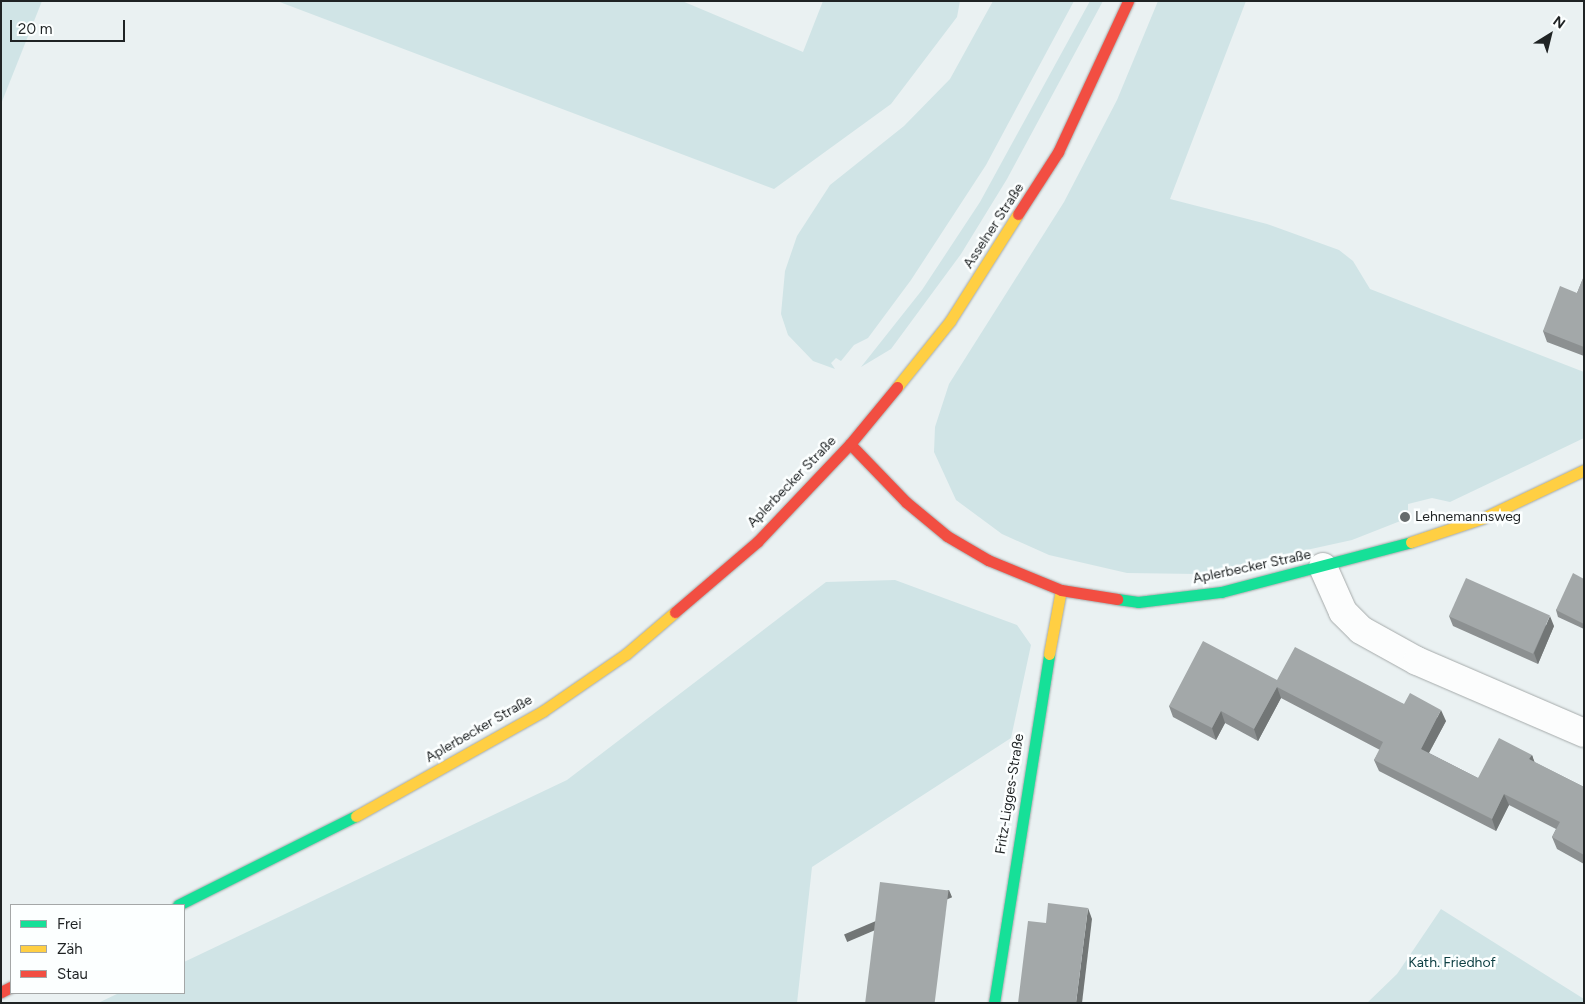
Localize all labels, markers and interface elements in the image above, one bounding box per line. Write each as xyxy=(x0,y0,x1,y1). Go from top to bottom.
scale bar xyxy=(12,10,128,42)
north arrow xyxy=(1525,10,1575,60)
text: N xyxy=(1550,12,1568,33)
text: 20 m xyxy=(18,20,52,38)
street label: Asselner Straße xyxy=(960,180,1028,272)
street label: Aplerbecker Straße xyxy=(744,433,840,531)
place label: Lehnemannsweg xyxy=(1415,509,1521,525)
marker: Lehnemannsweg xyxy=(1399,511,1411,523)
street label: Aplerbecker Straße xyxy=(1191,546,1313,588)
street label: Aplerbecker Straße xyxy=(423,692,535,766)
street label: Fritz-Ligges-Straße xyxy=(992,733,1028,855)
legend xyxy=(10,904,185,994)
text: Frei xyxy=(57,915,82,933)
text: Zäh xyxy=(57,940,83,958)
park label: Kath. Friedhof xyxy=(1408,955,1496,971)
text: Stau xyxy=(57,965,88,983)

